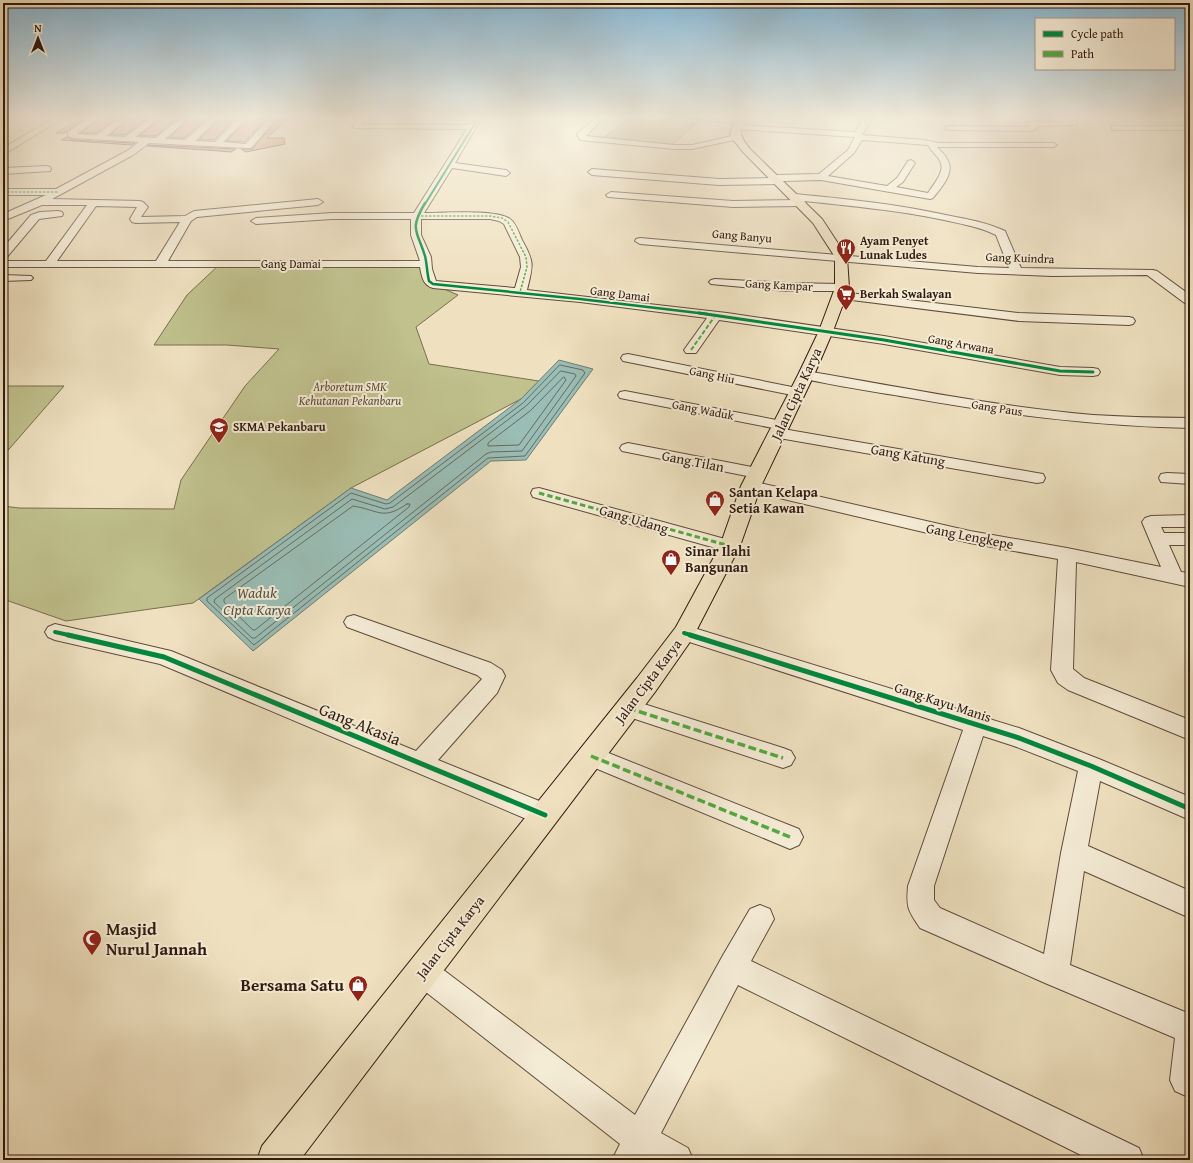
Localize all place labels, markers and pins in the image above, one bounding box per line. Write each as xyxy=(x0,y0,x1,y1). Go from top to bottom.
place label: Ayam Penyet Lunak Ludes xyxy=(860,232,929,263)
restaurant icon: Ayam Penyet Lunak Ludes xyxy=(835,237,857,265)
supermarket icon: Berkah Swalayan xyxy=(835,283,857,311)
place label: Berkah Swalayan xyxy=(860,285,952,302)
school or university icon: SKMA Pekanbaru xyxy=(208,416,230,444)
place label: SKMA Pekanbaru xyxy=(233,418,326,435)
place label: Santan Kelapa Setia Kawan xyxy=(729,482,819,518)
shop icon: Santan Kelapa Setia Kawan xyxy=(704,489,726,517)
place label: Sinar Ilahi Bangunan xyxy=(685,541,751,577)
shop icon: Sinar Ilahi Bangunan xyxy=(660,548,682,576)
place label: Masjid Nurul Jannah xyxy=(106,916,207,961)
mosque icon: Masjid Nurul Jannah xyxy=(81,928,103,956)
place label: Bersama Satu xyxy=(240,972,344,997)
shop icon: Bersama Satu xyxy=(347,974,369,1002)

